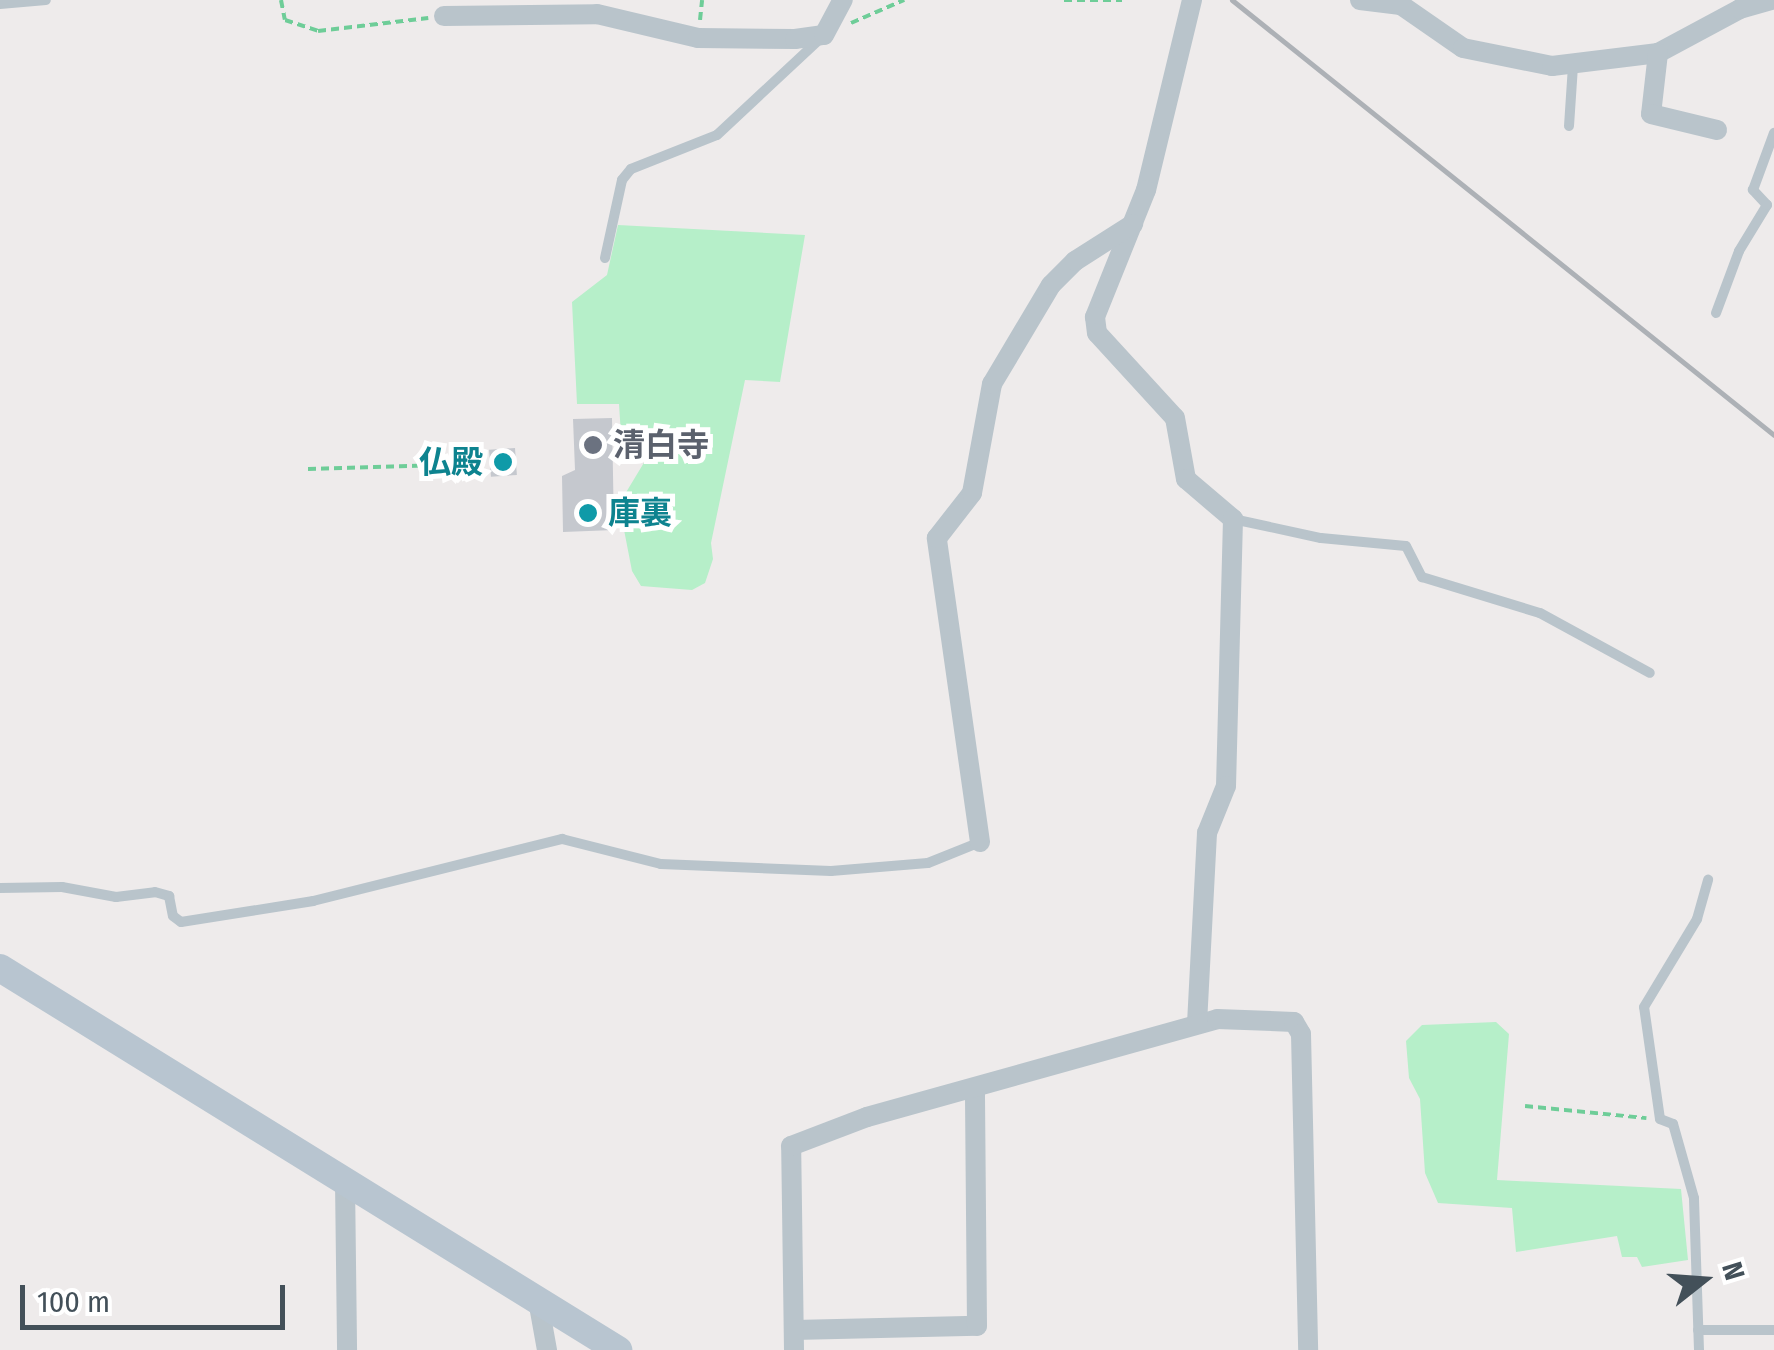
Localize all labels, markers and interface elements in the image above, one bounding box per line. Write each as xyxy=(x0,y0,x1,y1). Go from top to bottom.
place label: 清白寺 xyxy=(613,426,709,464)
marker: 清白寺 xyxy=(582,434,604,456)
place label: 仏殿 xyxy=(419,443,483,481)
marker: 仏殿 xyxy=(492,451,514,473)
place label: 庫裏 xyxy=(608,494,672,532)
marker: 庫裏 xyxy=(577,502,599,524)
north arrow xyxy=(1654,1230,1754,1330)
text: N xyxy=(1715,1258,1751,1284)
scale bar xyxy=(25,1265,290,1327)
text: 100 m xyxy=(37,1284,110,1320)

